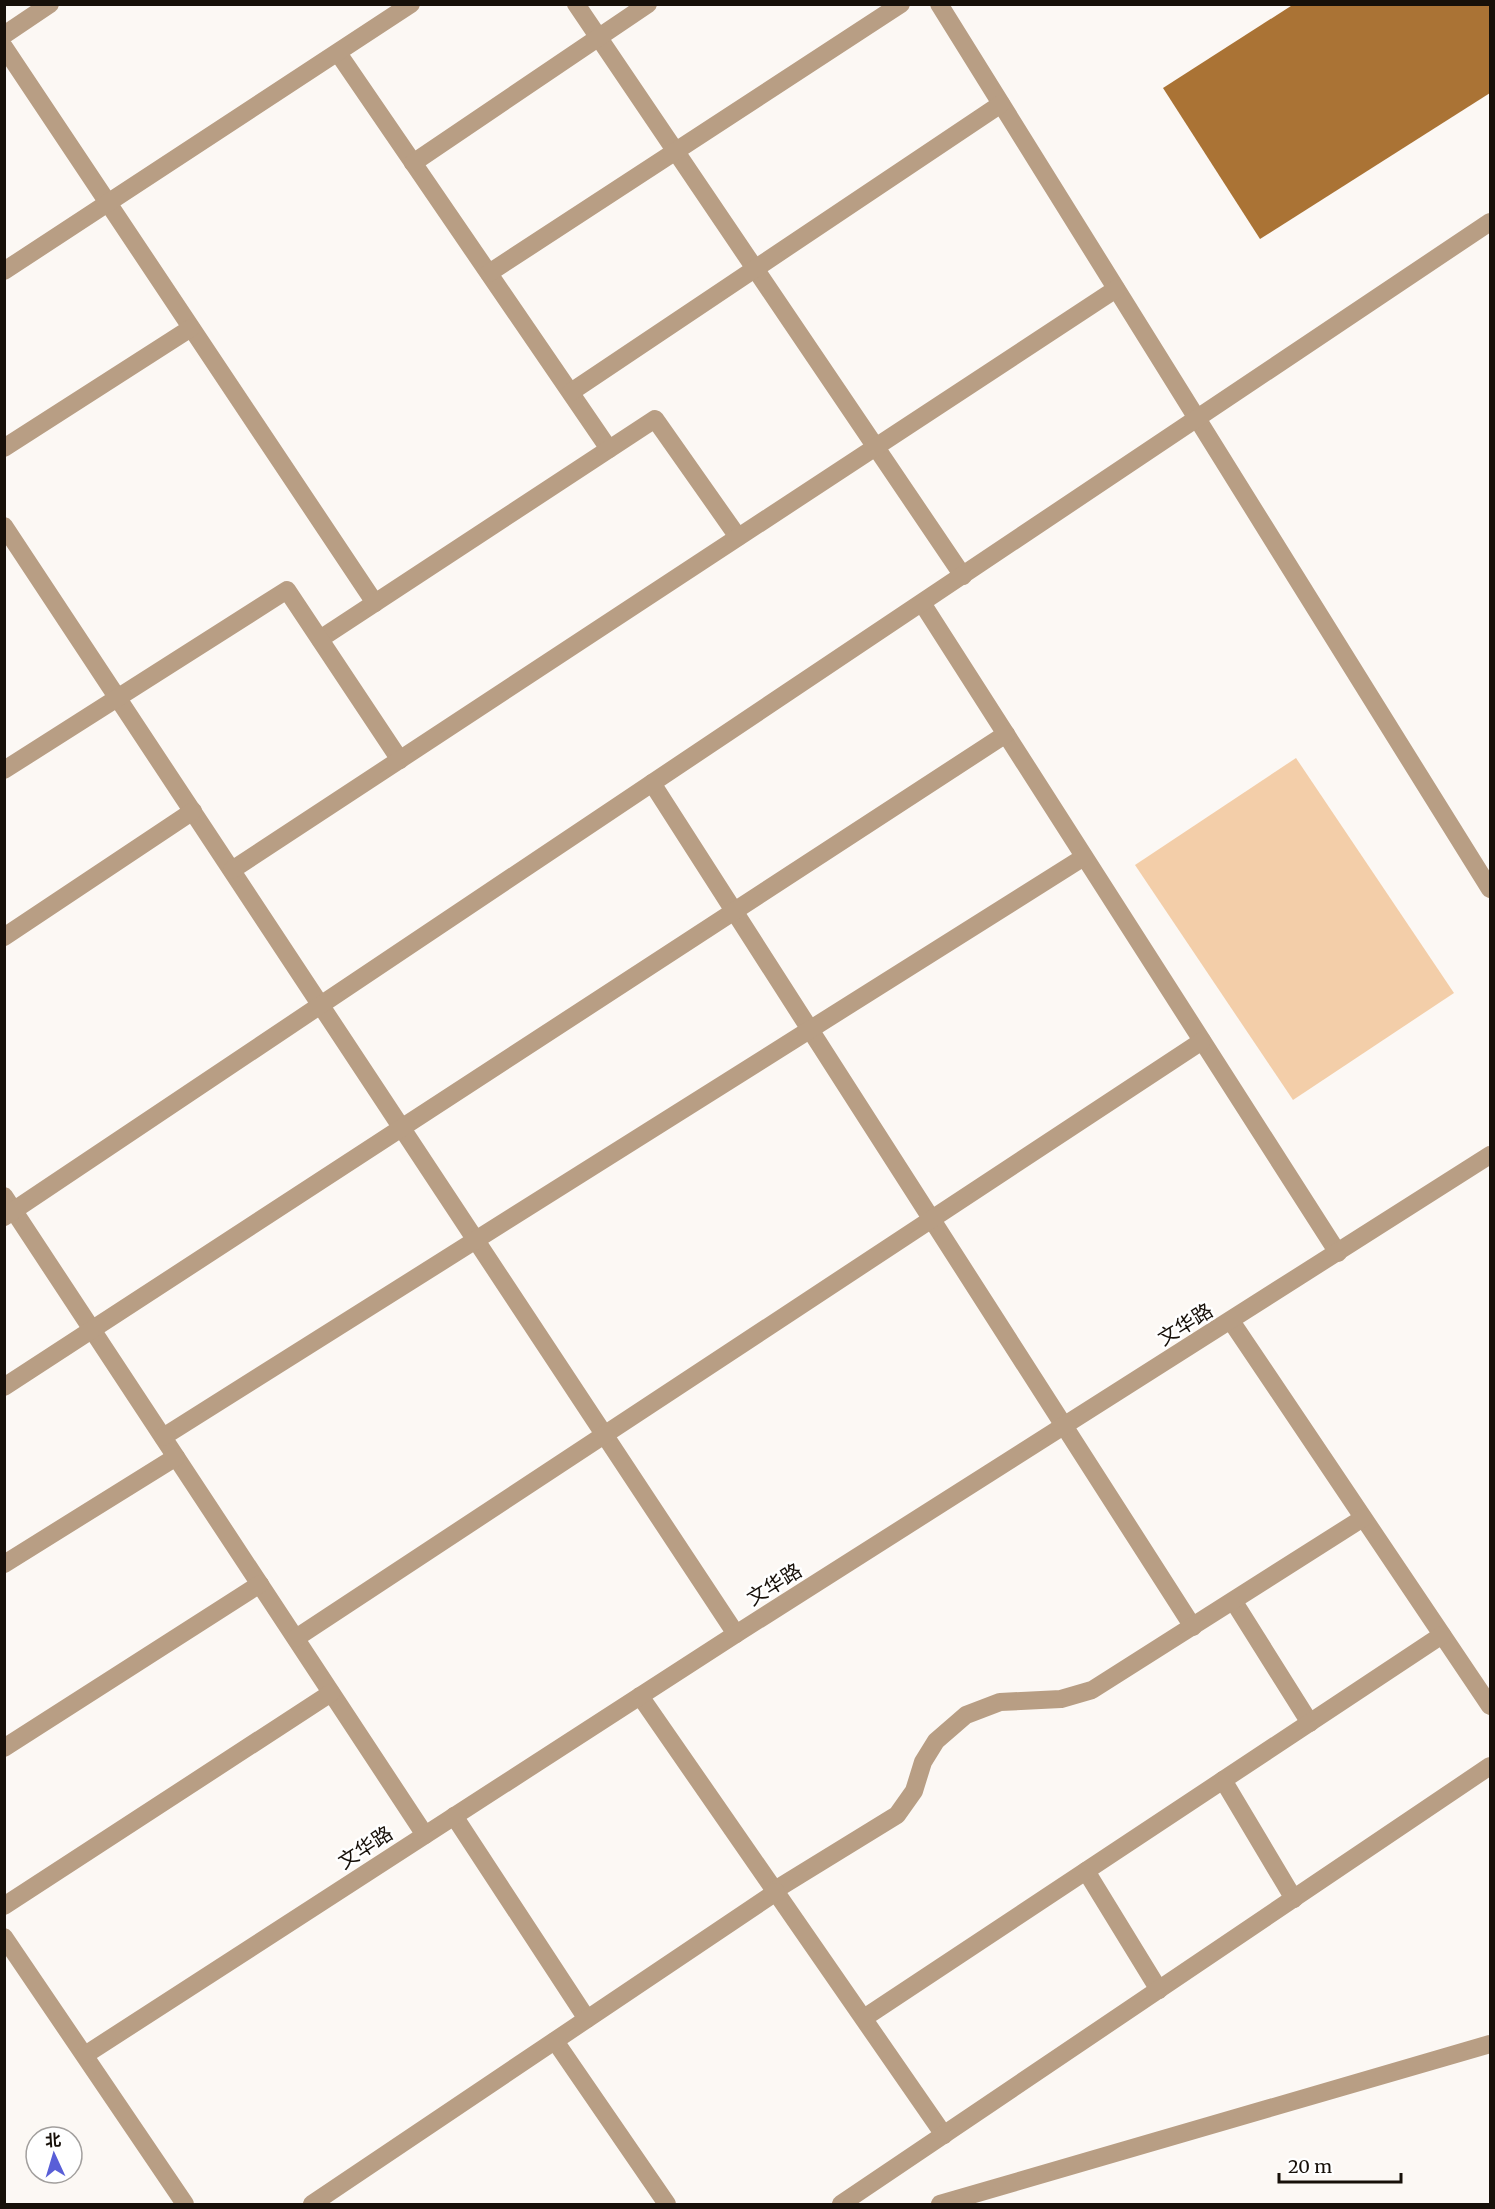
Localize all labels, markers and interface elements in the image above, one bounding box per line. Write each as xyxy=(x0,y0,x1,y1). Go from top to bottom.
street label: 文华路 xyxy=(1153,1298,1217,1350)
street label: 文华路 xyxy=(742,1558,806,1610)
street label: 文华路 xyxy=(333,1820,397,1874)
north arrow xyxy=(24,2125,84,2185)
text: 北 xyxy=(44,2130,62,2151)
scale bar xyxy=(1279,2146,1400,2184)
text: 20 m xyxy=(1288,2155,1332,2178)

